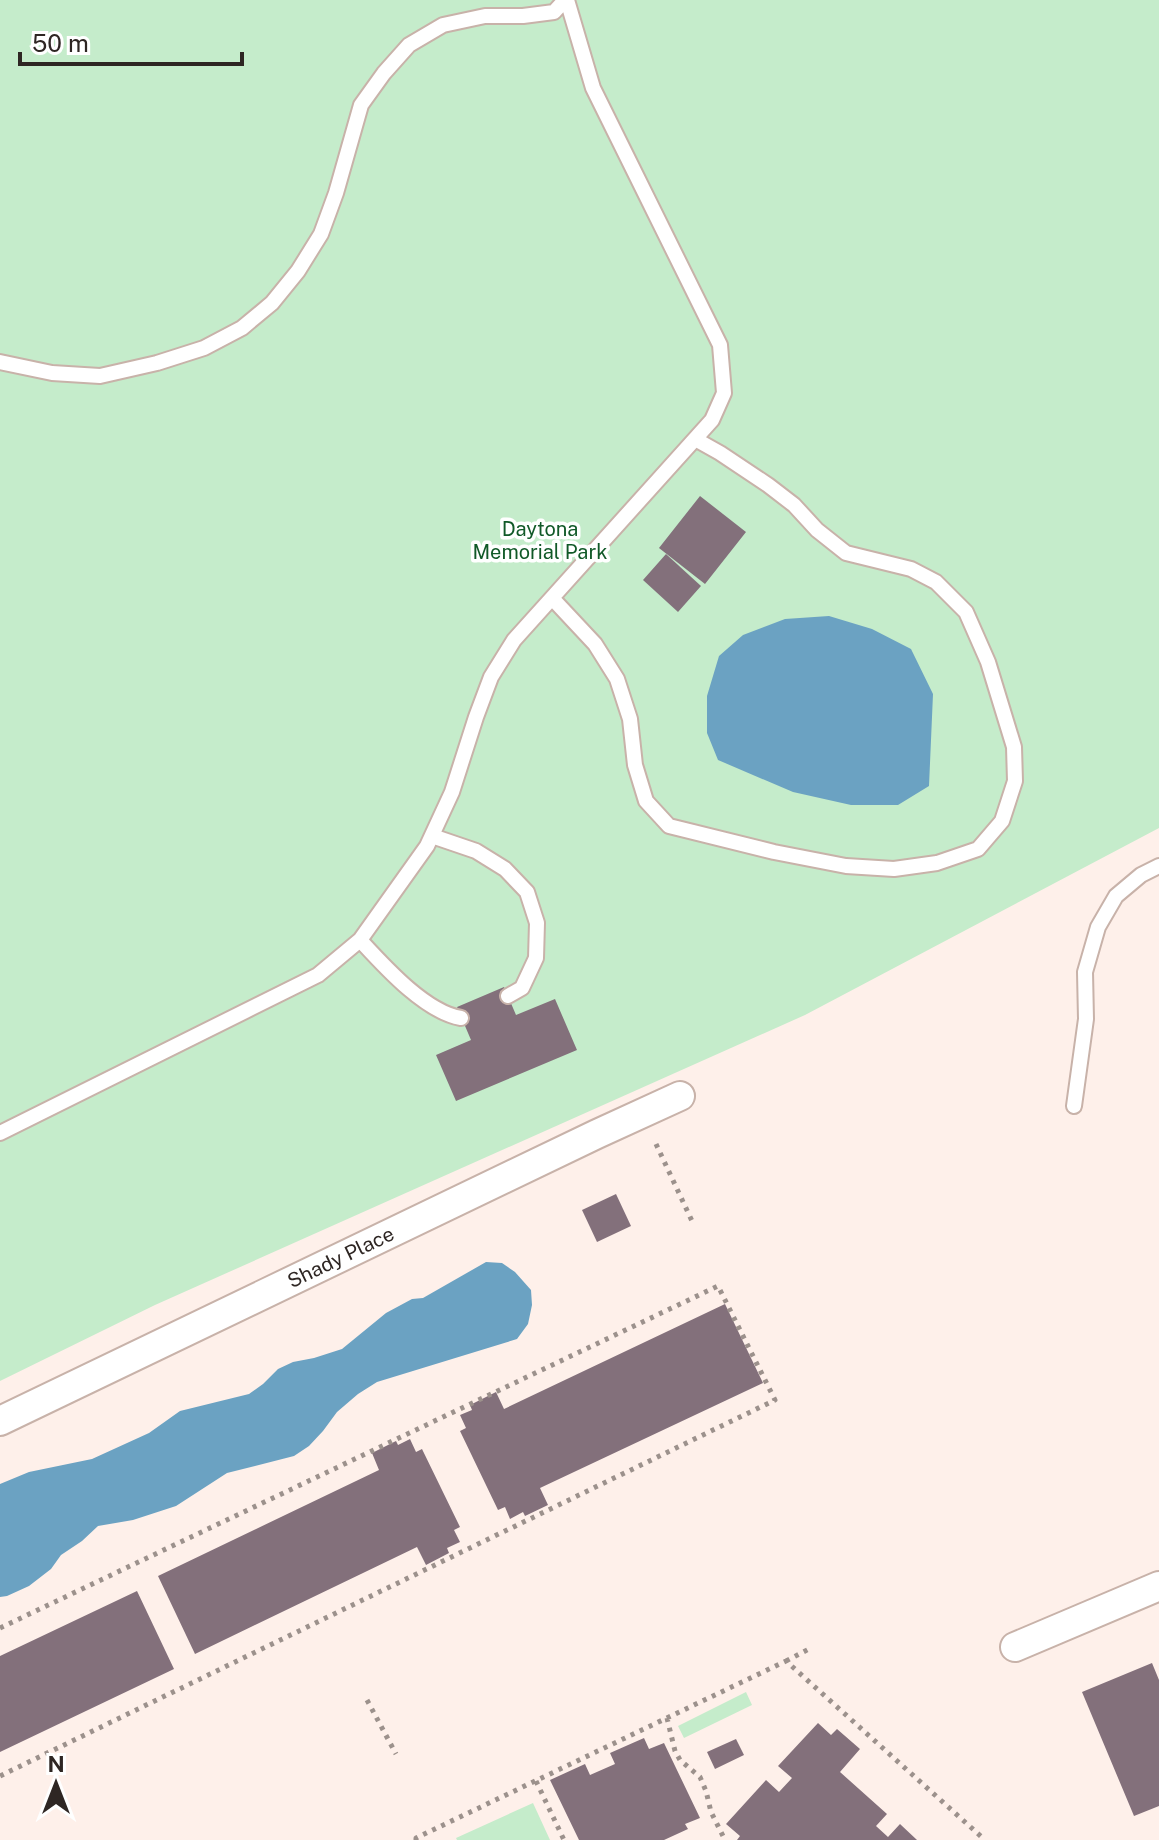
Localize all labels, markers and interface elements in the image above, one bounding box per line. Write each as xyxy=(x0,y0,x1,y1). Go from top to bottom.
scale bar xyxy=(20,16,242,66)
text: 50 m xyxy=(32,29,89,57)
park label: Daytona Memorial Park xyxy=(473,517,607,564)
street label: Shady Place xyxy=(284,1221,398,1293)
north arrow xyxy=(16,1744,96,1824)
text: N xyxy=(47,1751,65,1777)

